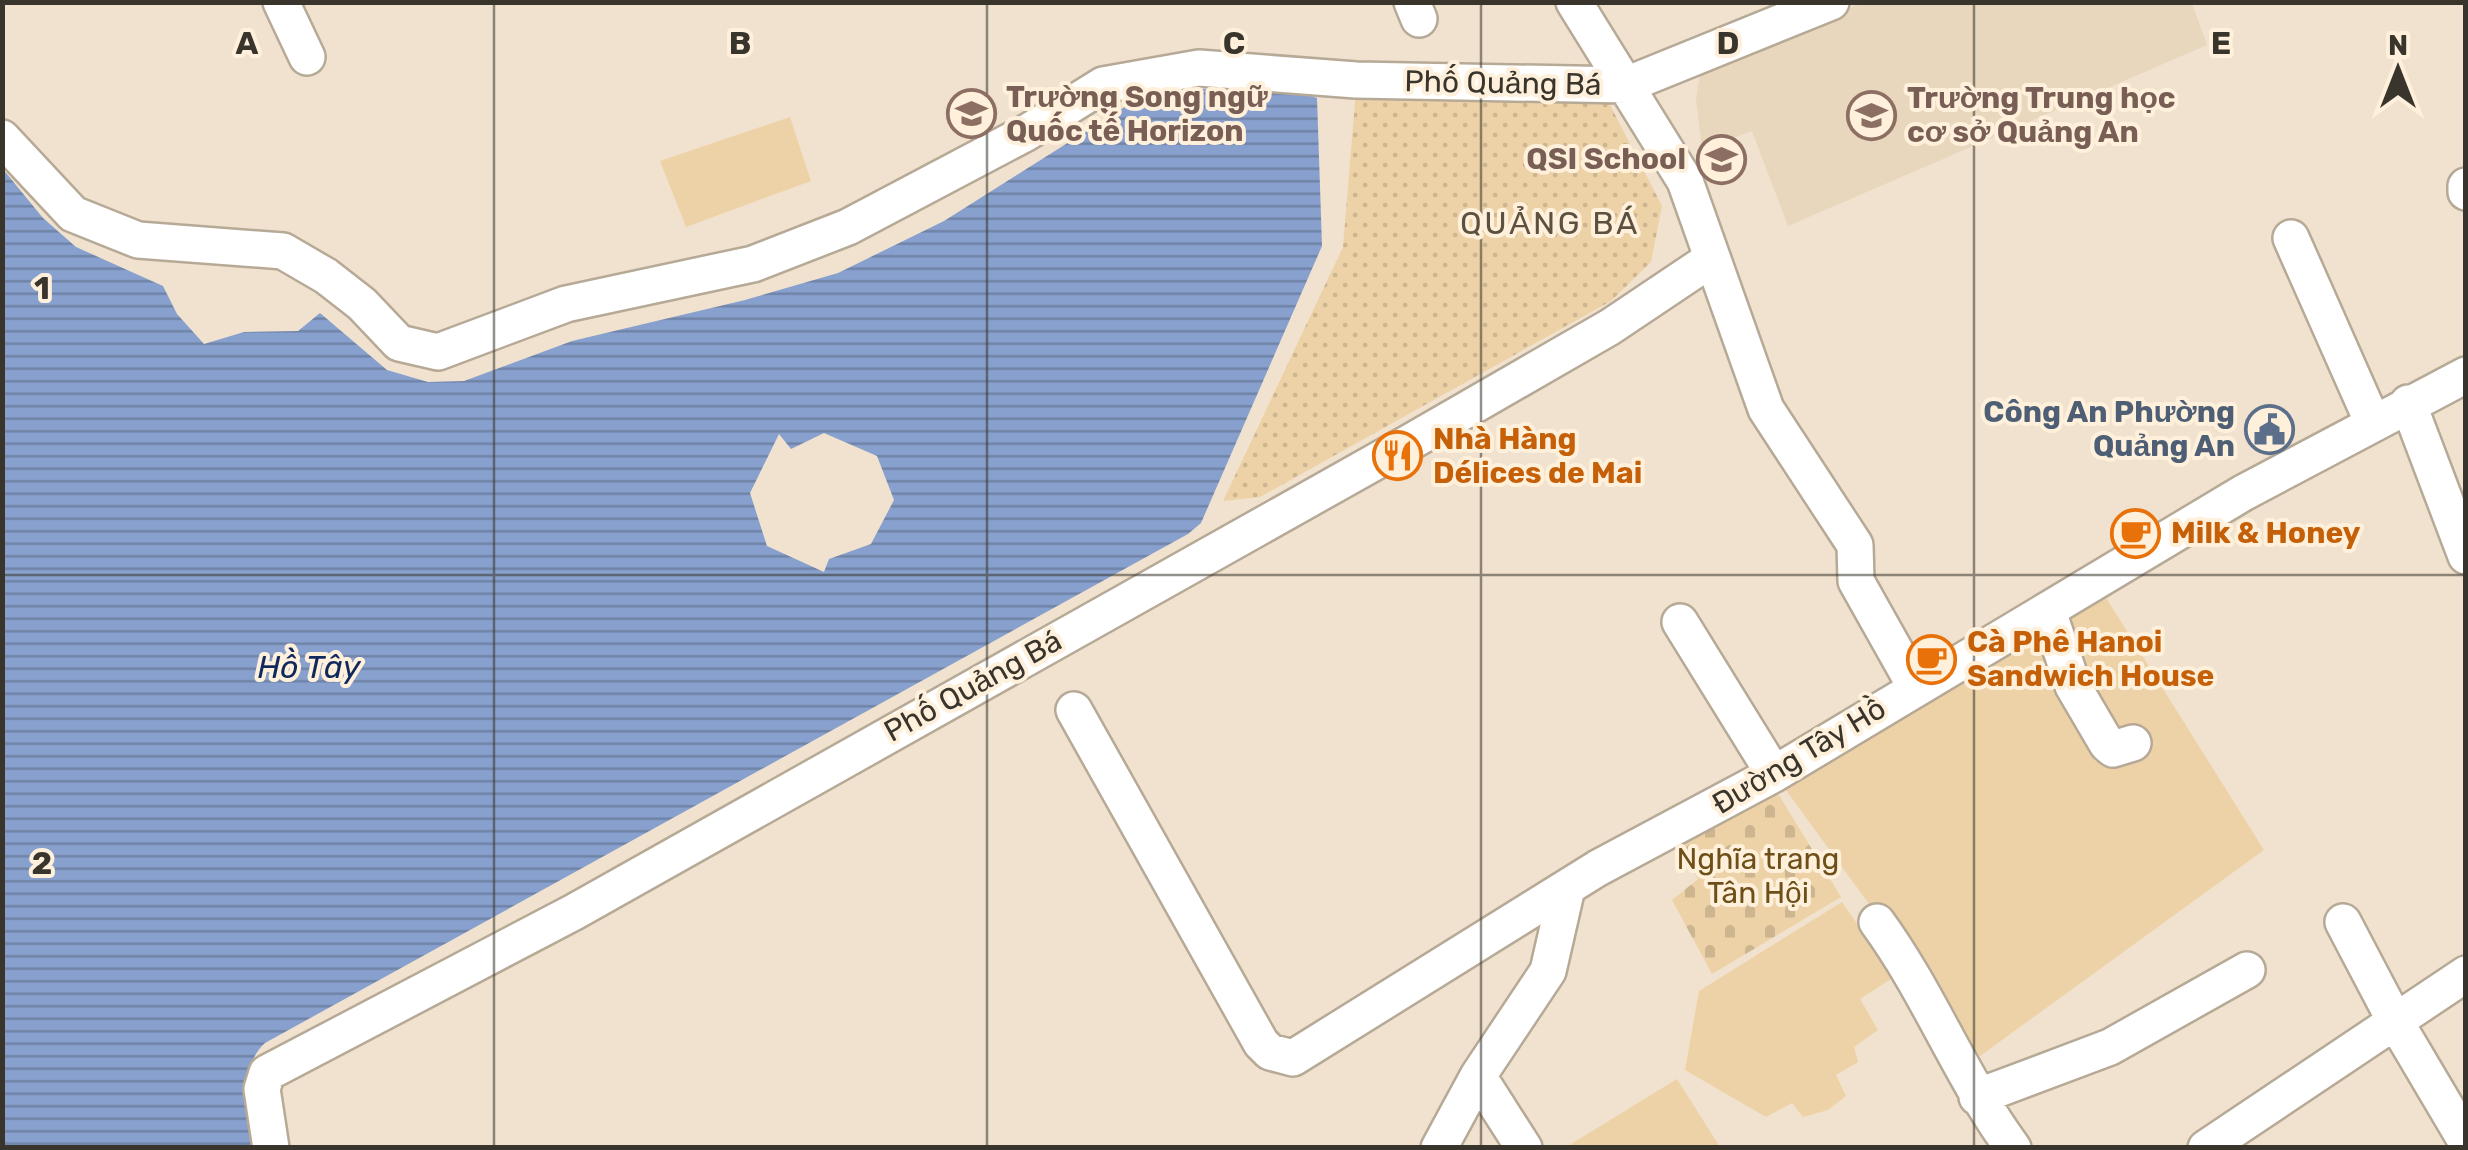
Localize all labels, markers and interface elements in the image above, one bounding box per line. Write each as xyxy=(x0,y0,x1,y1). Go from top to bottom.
north arrow xyxy=(2348,20,2448,120)
text: A xyxy=(236,24,259,62)
text: B xyxy=(729,24,751,62)
text: C xyxy=(1223,24,1245,62)
text: D xyxy=(1717,24,1739,62)
text: E xyxy=(2211,24,2231,62)
text: N xyxy=(2388,29,2408,62)
street label: Phố Quảng Bá xyxy=(1404,63,1602,103)
place label: Trường Song ngữ Quốc tế Horizon xyxy=(1006,79,1268,149)
place label: Trường Trung học cơ sở Quảng An xyxy=(1907,80,2175,150)
school or university icon: Trường Song ngữ Quốc tế Horizon xyxy=(945,88,997,140)
school or university icon: Trường Trung học cơ sở Quảng An xyxy=(1846,89,1898,141)
school or university icon: QSI School xyxy=(1695,133,1747,185)
place label: QSI School xyxy=(1526,141,1686,177)
district label: QUẢNG BÁ xyxy=(1460,204,1640,242)
text: 1 xyxy=(34,269,50,307)
place label: Công An Phường Quảng An xyxy=(1983,394,2235,464)
public building icon: Công An Phường Quảng An xyxy=(2244,403,2296,455)
place label: Nhà Hàng Délices de Mai xyxy=(1433,421,1642,491)
restaurant icon: Nhà Hàng Délices de Mai xyxy=(1372,430,1424,482)
cafe icon: Milk & Honey xyxy=(2110,507,2162,559)
place label: Milk & Honey xyxy=(2171,515,2361,551)
street label: Phố Quảng Bá xyxy=(878,622,1068,750)
place label: Cà Phê Hanoi Sandwich House xyxy=(1967,624,2214,694)
cafe icon: Cà Phê Hanoi Sandwich House xyxy=(1906,633,1958,685)
water label: Hồ Tây xyxy=(257,647,362,686)
street label: Đường Tây Hồ xyxy=(1706,690,1892,822)
park label: Nghĩa trang Tân Hội xyxy=(1676,841,1840,911)
text: 2 xyxy=(32,844,52,882)

